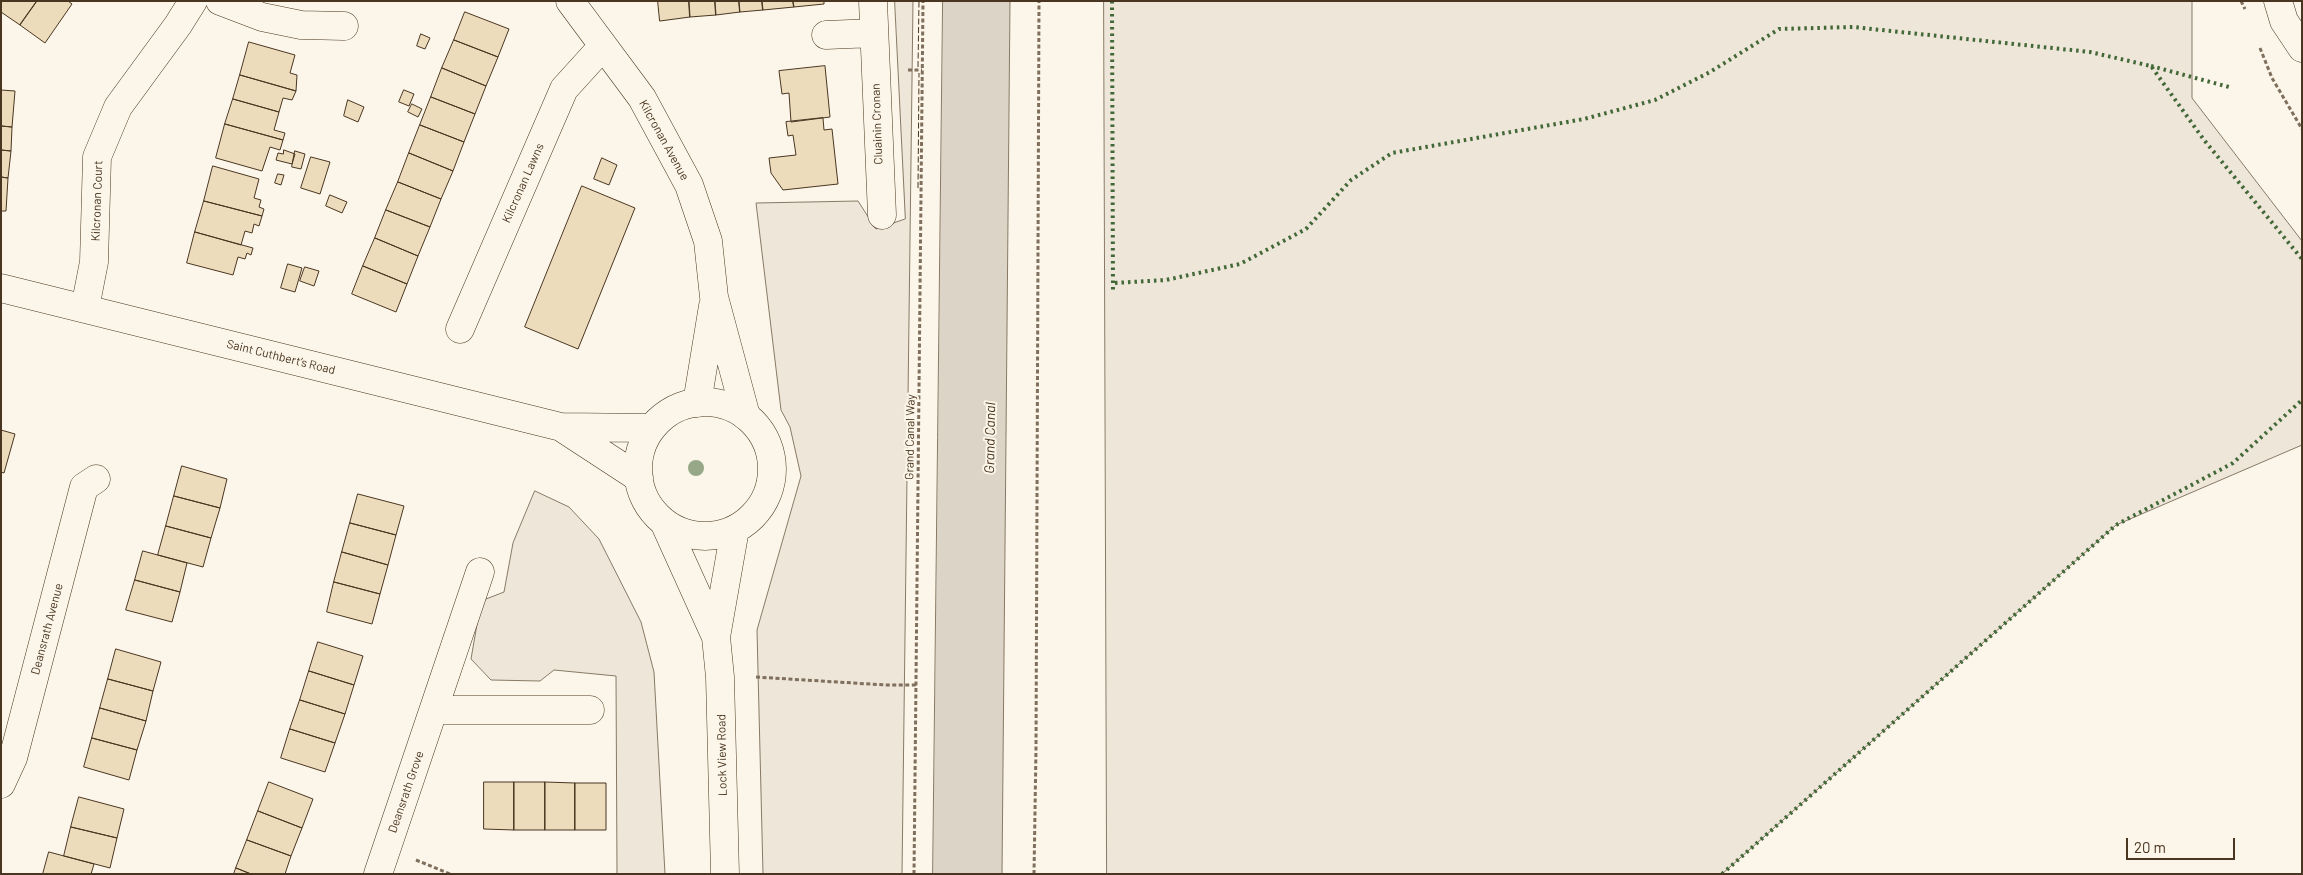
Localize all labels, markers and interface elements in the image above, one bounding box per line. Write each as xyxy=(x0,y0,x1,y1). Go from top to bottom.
street label: Cluainin Cronan xyxy=(868,83,886,165)
street label: Kilcronan Avenue xyxy=(636,97,692,183)
street label: Kilcronan Lawns xyxy=(499,141,547,225)
street label: Kilcronan Court xyxy=(88,160,106,242)
street label: Saint Cuthbert’s Road xyxy=(225,337,337,377)
street label: Grand Canal Way xyxy=(902,394,918,480)
water label: Grand Canal xyxy=(981,402,999,474)
street label: Deansrath Avenue xyxy=(28,582,66,676)
street label: Lock View Road xyxy=(714,714,730,796)
street label: Deansrath Grove xyxy=(385,749,427,835)
scale bar xyxy=(2128,828,2237,860)
text: 20 m xyxy=(2134,838,2166,856)

